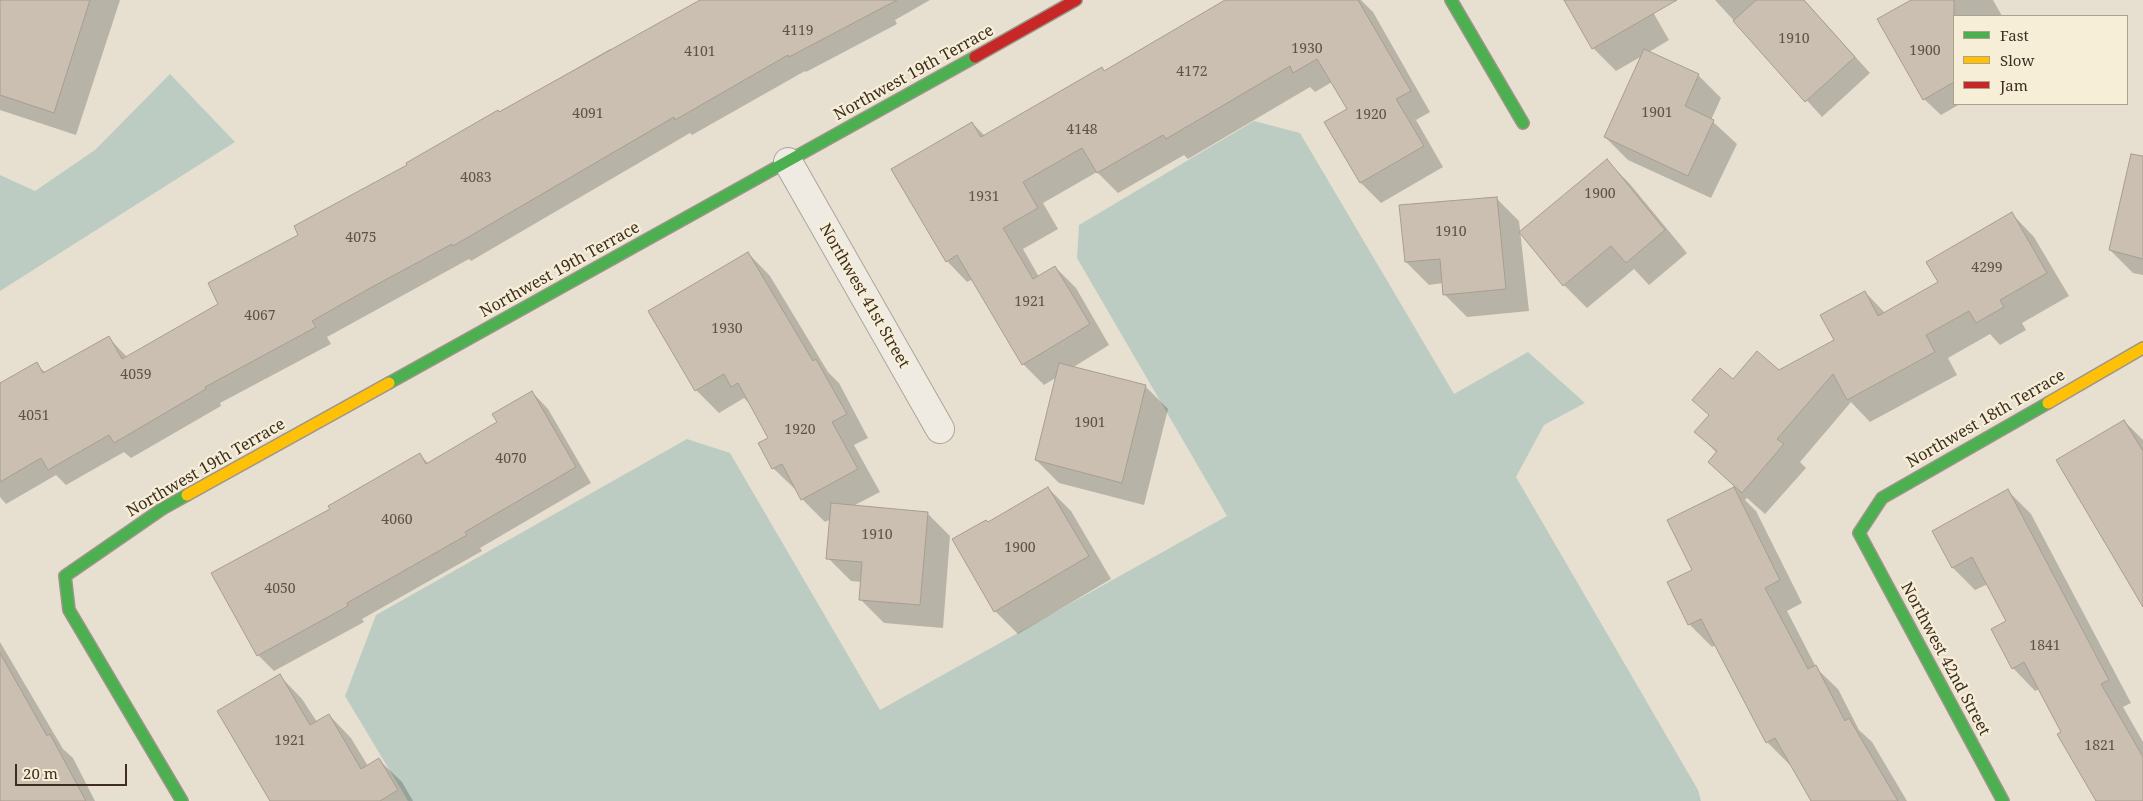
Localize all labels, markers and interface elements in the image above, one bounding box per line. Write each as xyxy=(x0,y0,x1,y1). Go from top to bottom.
legend xyxy=(1953,15,2128,105)
street label: Northwest 19th Terrace xyxy=(831,21,997,125)
house number: 4119 xyxy=(782,23,814,39)
text: Fast xyxy=(2000,25,2029,45)
house number: 1910 xyxy=(1778,31,1810,47)
house number: 1930 xyxy=(1291,41,1323,57)
house number: 1900 xyxy=(1909,43,1941,59)
house number: 4101 xyxy=(684,44,716,60)
text: Slow xyxy=(2000,50,2034,70)
house number: 4172 xyxy=(1176,64,1208,80)
text: Jam xyxy=(2000,75,2028,95)
house number: 1901 xyxy=(1641,105,1673,121)
house number: 4091 xyxy=(572,106,604,122)
house number: 1920 xyxy=(1355,107,1387,123)
house number: 4148 xyxy=(1066,122,1098,138)
house number: 4083 xyxy=(460,170,492,186)
house number: 1900 xyxy=(1584,186,1616,202)
house number: 1931 xyxy=(968,189,1000,205)
street label: Northwest 19th Terrace xyxy=(477,218,643,322)
street label: Northwest 41st Street xyxy=(815,220,913,372)
house number: 1910 xyxy=(1435,224,1467,240)
house number: 4075 xyxy=(345,230,377,246)
house number: 4299 xyxy=(1971,260,2003,276)
house number: 1921 xyxy=(1014,294,1046,310)
house number: 4067 xyxy=(244,308,276,324)
house number: 1930 xyxy=(711,321,743,337)
street label: Northwest 18th Terrace xyxy=(1903,366,2069,472)
house number: 4059 xyxy=(120,367,152,383)
house number: 4051 xyxy=(18,408,50,424)
street label: Northwest 19th Terrace xyxy=(123,415,289,521)
house number: 1901 xyxy=(1074,415,1106,431)
house number: 1920 xyxy=(784,422,816,438)
house number: 4070 xyxy=(495,451,527,467)
house number: 4060 xyxy=(381,512,413,528)
house number: 1910 xyxy=(861,527,893,543)
house number: 1900 xyxy=(1004,540,1036,556)
street label: Northwest 42nd Street xyxy=(1896,579,1994,739)
house number: 4050 xyxy=(264,581,296,597)
house number: 1841 xyxy=(2029,638,2061,654)
house number: 1921 xyxy=(274,733,306,749)
house number: 1821 xyxy=(2084,738,2116,754)
scale bar xyxy=(18,754,130,786)
text: 20 m xyxy=(23,763,58,783)

